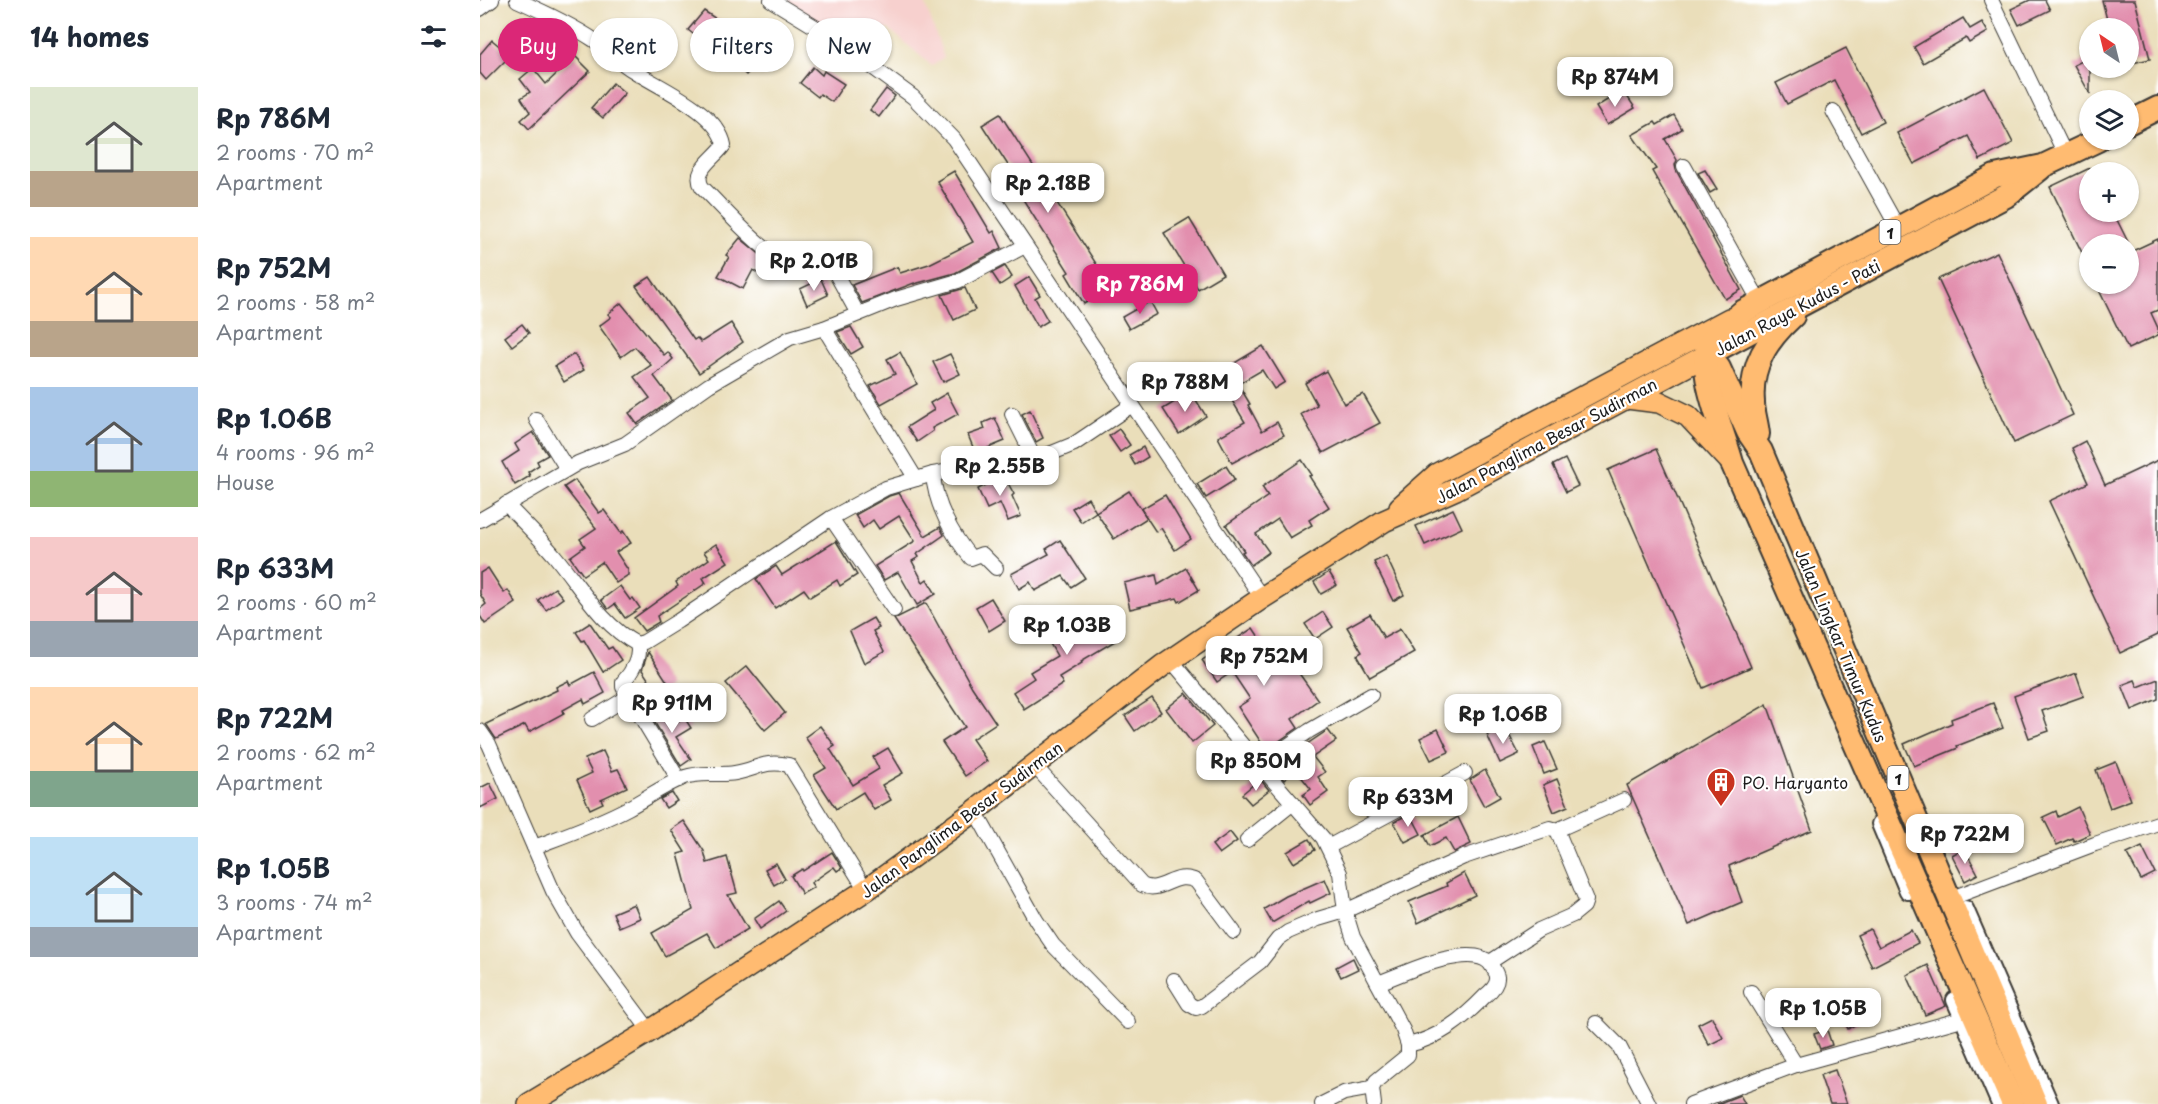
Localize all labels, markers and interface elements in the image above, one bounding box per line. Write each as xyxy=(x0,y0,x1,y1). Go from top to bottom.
text: 14 homes xyxy=(30,17,149,56)
chip: Buy xyxy=(498,18,578,72)
chip: Rent xyxy=(590,18,678,72)
chip: Filters xyxy=(690,18,794,72)
chip: New xyxy=(806,18,892,72)
north arrow xyxy=(2079,18,2139,78)
map controls xyxy=(2079,18,2139,294)
icon: filters xyxy=(417,20,450,53)
pin: Rp 874M xyxy=(1560,57,1670,108)
text: Rp 874M xyxy=(1571,61,1659,91)
button: layers xyxy=(2079,90,2139,150)
text: Rp 786M xyxy=(216,98,331,137)
icon: home xyxy=(78,111,150,183)
text: 2 rooms · 70 m² xyxy=(216,137,374,167)
button: + xyxy=(2079,162,2139,222)
pin: Rp 2.18B xyxy=(986,163,1110,214)
text: Apartment xyxy=(216,167,323,197)
text: Rp 2.18B xyxy=(1005,167,1091,197)
road number: 1 xyxy=(1880,220,1900,244)
button: − xyxy=(2079,234,2139,294)
pin: Rp 2.01B xyxy=(752,241,876,292)
text: Rp 2.01B xyxy=(770,245,858,275)
text: Rp 752M xyxy=(216,248,331,287)
street label: Jalan Raya Kudus - Pati xyxy=(1710,253,1884,361)
icon: home xyxy=(78,261,150,333)
pin: Rp 786M xyxy=(1085,264,1195,315)
text: Rp 786M xyxy=(1096,268,1184,298)
text: 2 rooms · 58 m² xyxy=(216,287,375,317)
text: Apartment xyxy=(216,317,323,347)
pin: Rp 788M xyxy=(1130,362,1240,413)
text: Rp 788M xyxy=(1141,366,1229,396)
street label: Jalan Panglima Besar Sudirman xyxy=(1431,371,1661,509)
text: Rp 1.06B xyxy=(216,398,332,437)
icon: home xyxy=(78,411,150,483)
text: 4 rooms · 96 m² xyxy=(216,437,375,467)
pin: Rp 2.55B xyxy=(938,446,1062,497)
text: Rp 2.55B xyxy=(955,450,1045,480)
text: House xyxy=(216,467,275,497)
street label: Jalan Lingkar Timur Kudus xyxy=(1790,544,1894,746)
text: Rp 633M xyxy=(216,548,334,587)
icon: home xyxy=(78,561,150,633)
text: 2 rooms · 60 m² xyxy=(216,587,377,617)
pin: Rp 1.03B xyxy=(1005,605,1129,656)
text: Rp 1.03B xyxy=(1023,609,1111,639)
text: Apartment xyxy=(216,617,323,647)
pin: Rp 752M xyxy=(1209,636,1319,687)
text: Rp 752M xyxy=(1220,640,1308,670)
pin: Rp 911M xyxy=(617,683,727,734)
text: Rp 911M xyxy=(632,687,712,717)
pin: Rp 1.06B xyxy=(1441,694,1565,745)
text: Rp 722M xyxy=(216,698,333,737)
text: Rp 1.06B xyxy=(1458,698,1548,728)
icon: home xyxy=(78,711,150,783)
street label: Jalan Panglima Besar Sudirman xyxy=(855,735,1067,903)
text: 2 rooms · 62 m² xyxy=(216,737,376,767)
pin: Rp 850M xyxy=(1201,741,1311,792)
text: Rp 850M xyxy=(1210,745,1302,775)
building icon: PO. Haryanto xyxy=(1705,766,1737,808)
road number: 1 xyxy=(1888,766,1908,790)
text: Apartment xyxy=(216,767,323,797)
place label: PO. Haryanto xyxy=(1742,770,1848,794)
pin: Rp 633M xyxy=(1353,777,1463,828)
text: Rp 633M xyxy=(1363,781,1453,811)
pin: Rp 722M xyxy=(1910,814,2020,865)
text: Rp 722M xyxy=(1920,818,2010,848)
text: Rp 1.05B xyxy=(216,848,330,887)
icon: home xyxy=(78,861,150,933)
text: 3 rooms · 74 m² xyxy=(216,887,373,917)
text: Apartment xyxy=(216,917,323,947)
pin: Rp 1.05B xyxy=(1761,988,1885,1039)
text: Rp 1.05B xyxy=(1779,992,1867,1022)

